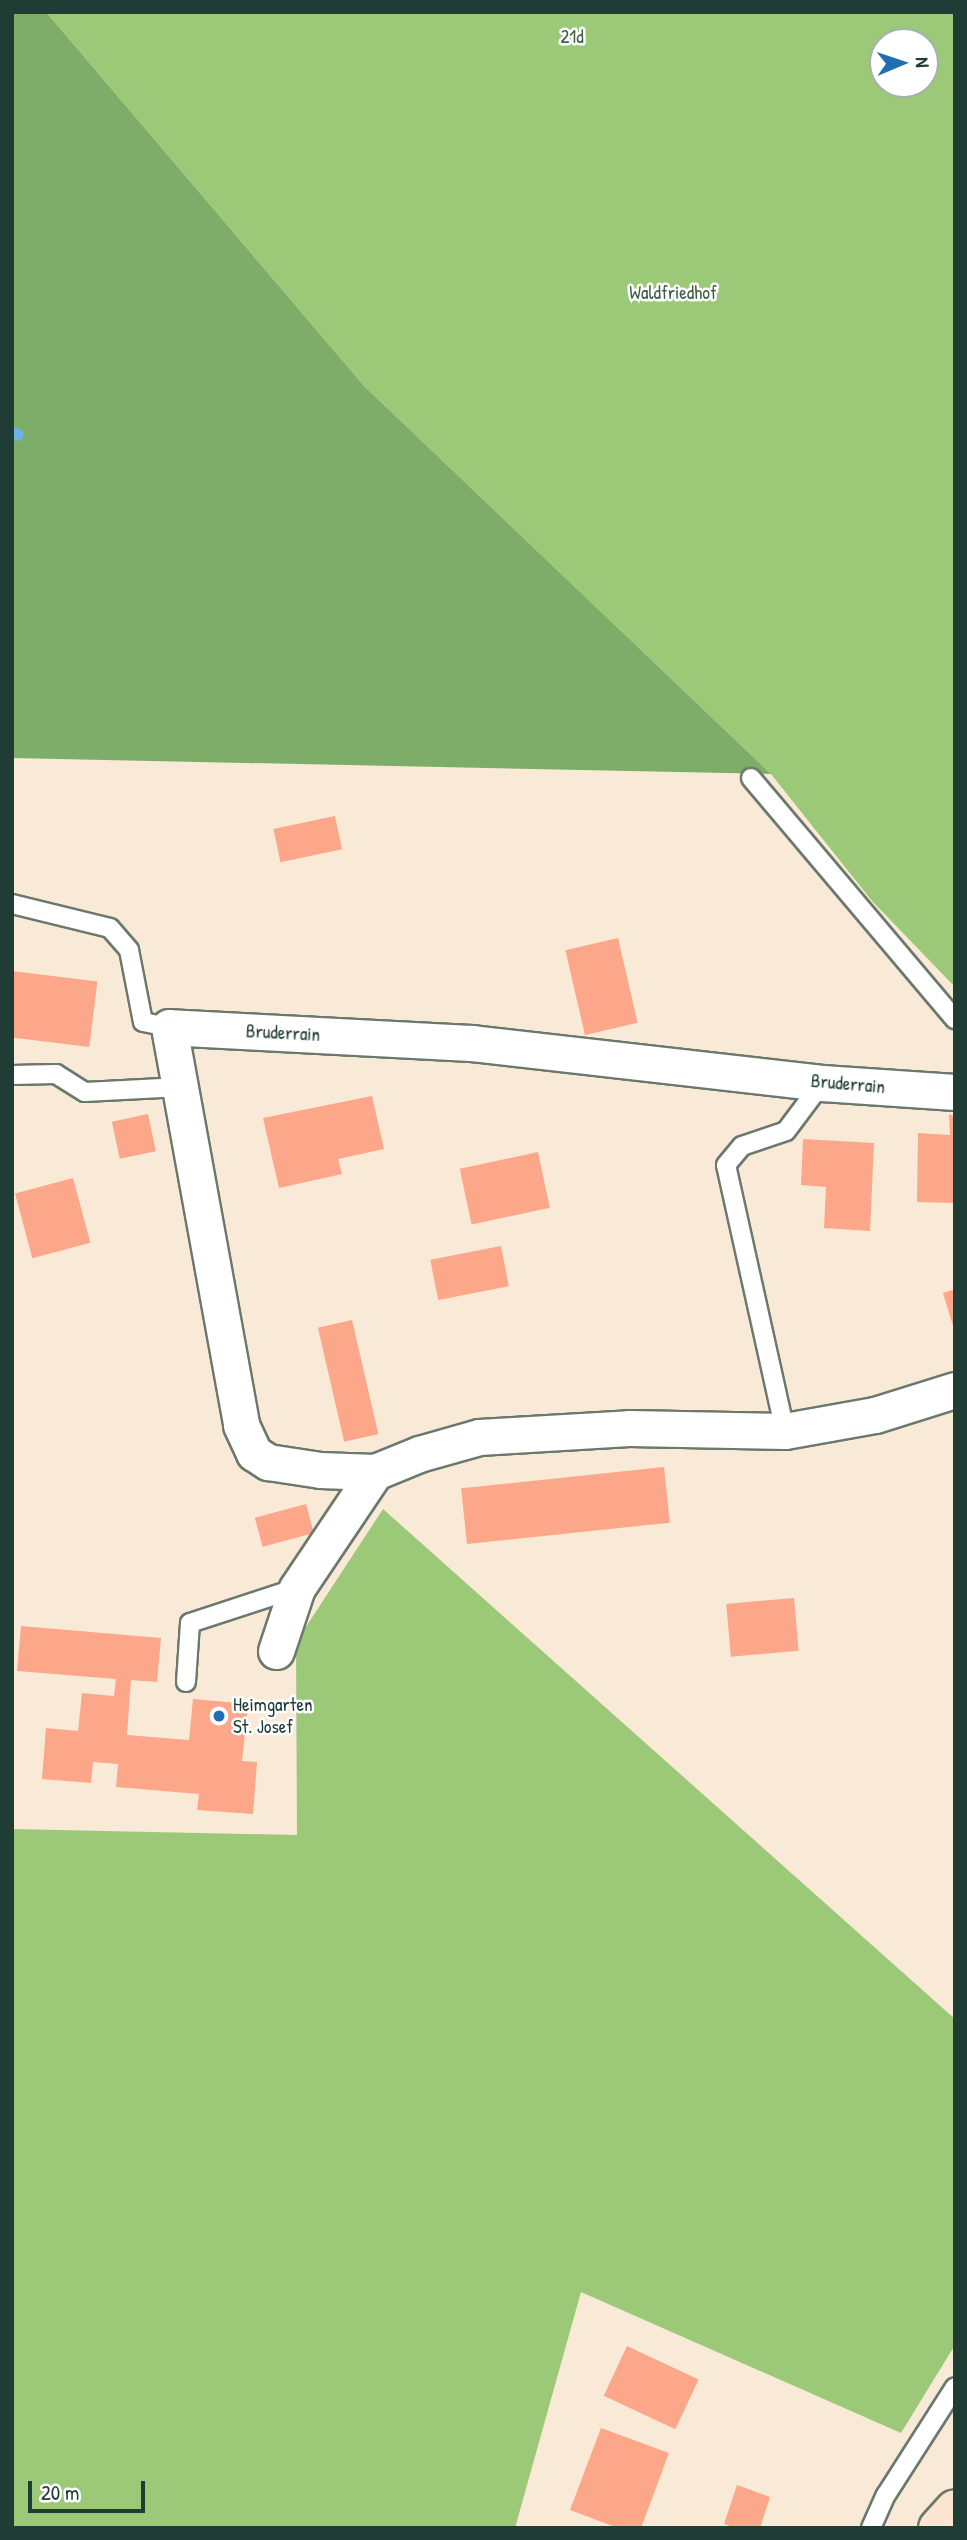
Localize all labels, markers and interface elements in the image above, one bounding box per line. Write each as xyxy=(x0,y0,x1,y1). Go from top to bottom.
park label: 21d xyxy=(560,26,584,48)
north arrow xyxy=(869,28,939,98)
text: N xyxy=(910,57,936,68)
park label: Waldfriedhof xyxy=(629,282,717,304)
street label: Bruderrain xyxy=(245,1020,321,1046)
street label: Bruderrain xyxy=(810,1069,886,1099)
place label: Heimgarten St. Josef xyxy=(233,1694,313,1738)
marker: Heimgarten St. Josef xyxy=(211,1708,227,1724)
scale bar xyxy=(32,2466,149,2510)
text: 20 m xyxy=(41,2478,79,2507)

